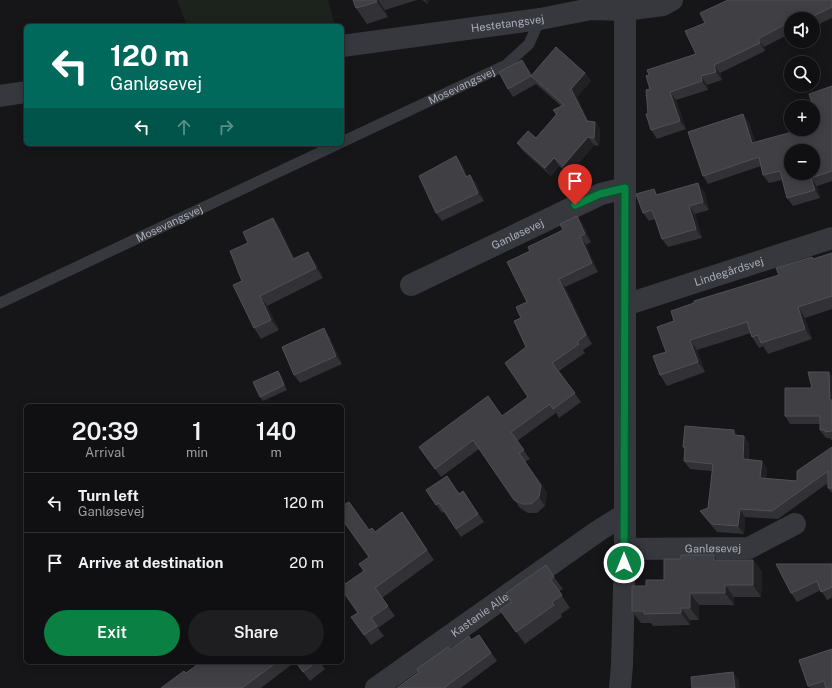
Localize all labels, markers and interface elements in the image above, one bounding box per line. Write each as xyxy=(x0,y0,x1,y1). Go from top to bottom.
street label: Hestetangsvej xyxy=(470,12,545,34)
map controls xyxy=(784,12,820,180)
button: sound xyxy=(784,12,820,48)
text: 120 m xyxy=(110,39,189,72)
icon: left xyxy=(44,40,96,92)
button: search xyxy=(784,56,820,92)
street label: Mosevangsvej xyxy=(426,65,497,107)
text: Ganløsevej xyxy=(110,73,202,94)
button: + xyxy=(784,100,820,136)
icon: left xyxy=(131,116,153,138)
icon: ahead xyxy=(173,116,195,138)
icon: right xyxy=(215,116,237,138)
button: − xyxy=(784,144,820,180)
pin xyxy=(558,164,592,205)
icon: arrive xyxy=(564,170,586,192)
street label: Mosevangsvej xyxy=(134,203,205,244)
street label: Ganløsevej xyxy=(489,216,546,252)
street label: Lindegårdsvej xyxy=(693,255,765,288)
text: 20:39 xyxy=(72,417,138,445)
text: 1 xyxy=(192,417,202,445)
text: 140 xyxy=(256,417,296,445)
text: Arrival xyxy=(85,445,125,460)
text: min xyxy=(186,445,208,460)
text: m xyxy=(270,445,282,460)
text: Turn left xyxy=(78,487,139,504)
icon: left xyxy=(44,492,66,514)
text: 120 m xyxy=(283,494,324,511)
text: Ganløsevej xyxy=(78,504,144,519)
position arrow xyxy=(603,542,645,584)
street label: Ganløsevej xyxy=(685,542,741,555)
icon: arrive xyxy=(44,552,66,574)
text: Arrive at destination xyxy=(78,554,223,571)
text: 20 m xyxy=(289,554,324,571)
street label: Kastanie Alle xyxy=(449,590,511,639)
button: Exit xyxy=(44,610,180,656)
button: Share xyxy=(188,610,324,656)

